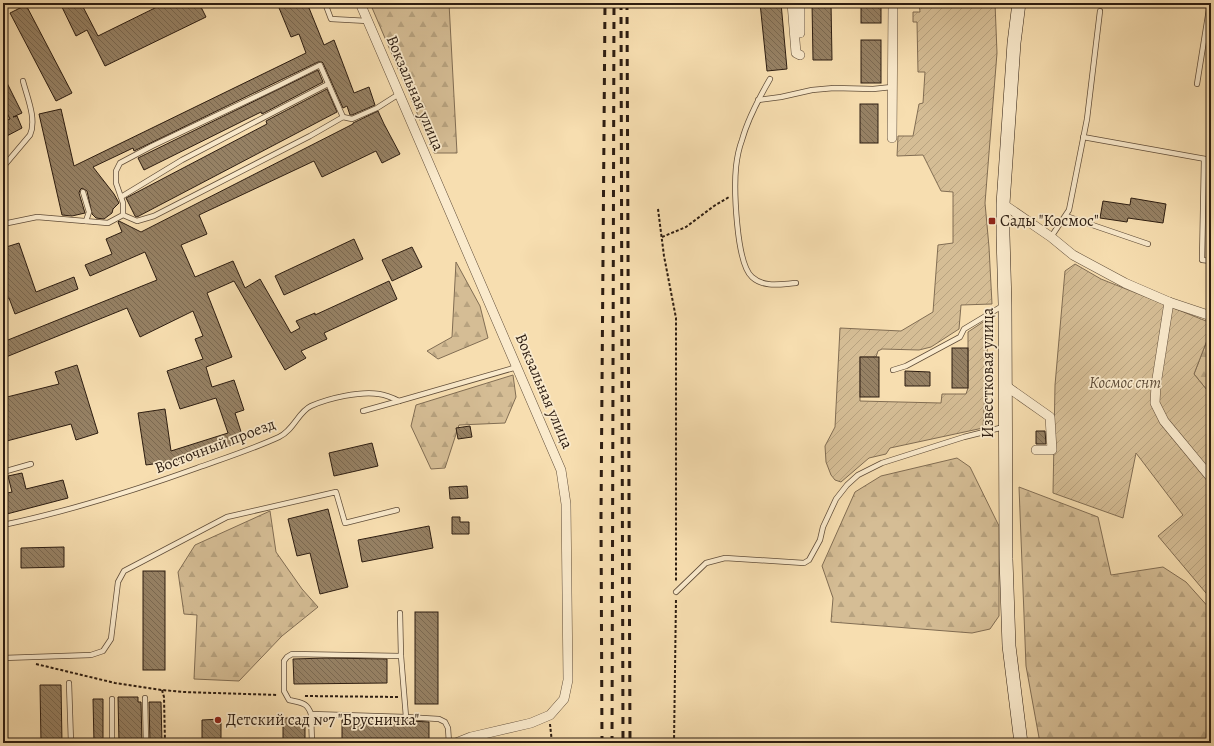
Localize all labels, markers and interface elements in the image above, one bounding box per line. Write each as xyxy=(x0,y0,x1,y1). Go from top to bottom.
street label: Вокзальная улица xyxy=(381,32,449,155)
place label: Сады "Космос" xyxy=(1000,210,1099,232)
marker: Сады "Космос" xyxy=(987,216,997,226)
street label: Известковая улица xyxy=(977,307,999,438)
street label: Вокзальная улица xyxy=(510,330,578,453)
park label: Космос снт xyxy=(1089,372,1161,394)
street label: Восточный проезд xyxy=(152,413,279,479)
place label: Детский сад №7 "Брусничка" xyxy=(226,709,420,731)
marker: Детский сад №7 "Брусничка" xyxy=(213,715,223,725)

